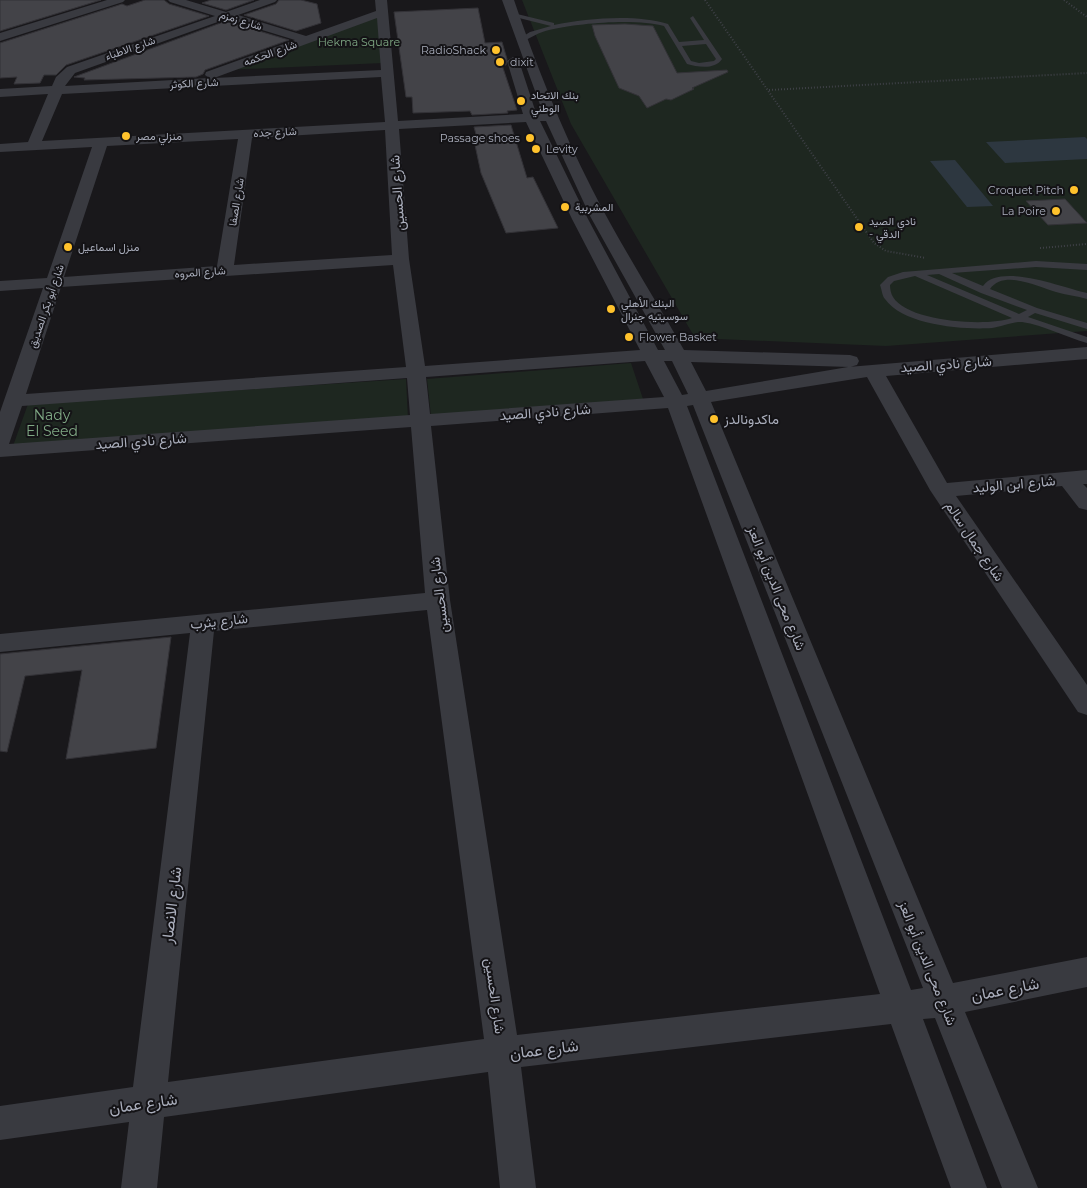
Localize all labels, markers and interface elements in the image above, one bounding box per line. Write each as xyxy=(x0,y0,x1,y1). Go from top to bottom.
street label: شارع زمزم xyxy=(218,7,264,34)
street label: شارع الاطباء xyxy=(103,33,158,64)
park label: Hekma Square xyxy=(318,35,400,49)
street label: شارع الحكمه xyxy=(241,37,299,70)
place label: RadioShack xyxy=(421,43,486,57)
marker: RadioShack xyxy=(490,44,502,56)
place label: dixit xyxy=(510,55,534,69)
marker: dixit xyxy=(494,56,506,68)
street label: شارع الكوثر xyxy=(168,75,219,92)
place label: بنك الاتحاد الوطني xyxy=(531,88,579,118)
marker: بنك الاتحاد الوطني xyxy=(515,95,527,107)
street label: شارع جده xyxy=(253,124,297,141)
place label: منزلي مصر xyxy=(135,129,182,146)
marker: منزلي مصر xyxy=(120,130,132,142)
place label: Passage shoes xyxy=(440,131,521,145)
marker: Passage shoes xyxy=(524,132,536,144)
place label: Levity xyxy=(546,142,578,156)
marker: Levity xyxy=(530,143,542,155)
street label: شارع الحسين xyxy=(385,154,411,232)
street label: شارع الصفا xyxy=(225,177,248,227)
place label: Croquet Pitch xyxy=(988,183,1064,197)
marker: Croquet Pitch xyxy=(1068,184,1080,196)
place label: المشربية xyxy=(575,200,613,214)
marker: المشربية xyxy=(559,201,571,213)
place label: La Poire xyxy=(1002,204,1046,218)
marker: La Poire xyxy=(1050,205,1062,217)
place label: نادي الصيد - الدقي xyxy=(869,214,916,244)
marker: نادي الصيد - الدقي xyxy=(853,221,865,233)
place label: منزل اسماعيل xyxy=(78,240,139,254)
marker: منزل اسماعيل xyxy=(62,241,74,253)
street label: شارع أبو بكر الصديق xyxy=(25,262,68,350)
street label: شارع المروه xyxy=(174,263,226,282)
place label: البنك الأهلي سوسيتيه جنرال xyxy=(621,296,688,323)
marker: البنك الأهلي سوسيتيه جنرال xyxy=(605,303,617,315)
place label: Flower Basket xyxy=(639,330,717,344)
marker: Flower Basket xyxy=(623,331,635,343)
street label: شارع نادي الصيد xyxy=(900,352,993,379)
street label: شارع نادي الصيد xyxy=(499,400,592,427)
park label: Nady El Seed xyxy=(26,406,78,440)
place label: ماكدونالدز xyxy=(723,410,779,428)
marker: ماكدونالدز xyxy=(708,413,720,425)
street label: شارع نادي الصيد xyxy=(95,429,188,456)
street label: شارع ابن الوليد xyxy=(972,471,1056,499)
street label: شارع جمال سالم xyxy=(940,497,1009,586)
street label: شارع محى الدين أبو العز xyxy=(742,522,810,654)
street label: شارع الحسين xyxy=(425,556,455,634)
street label: شارع يثرب xyxy=(189,609,249,635)
street label: شارع الانصار xyxy=(157,866,188,946)
street label: شارع محى الدين أبو العز xyxy=(893,897,961,1029)
street label: شارع الحسين xyxy=(479,957,509,1035)
street label: شارع عمان xyxy=(969,974,1041,1007)
street label: شارع عمان xyxy=(509,1036,580,1065)
street label: شارع عمان xyxy=(108,1089,179,1120)

